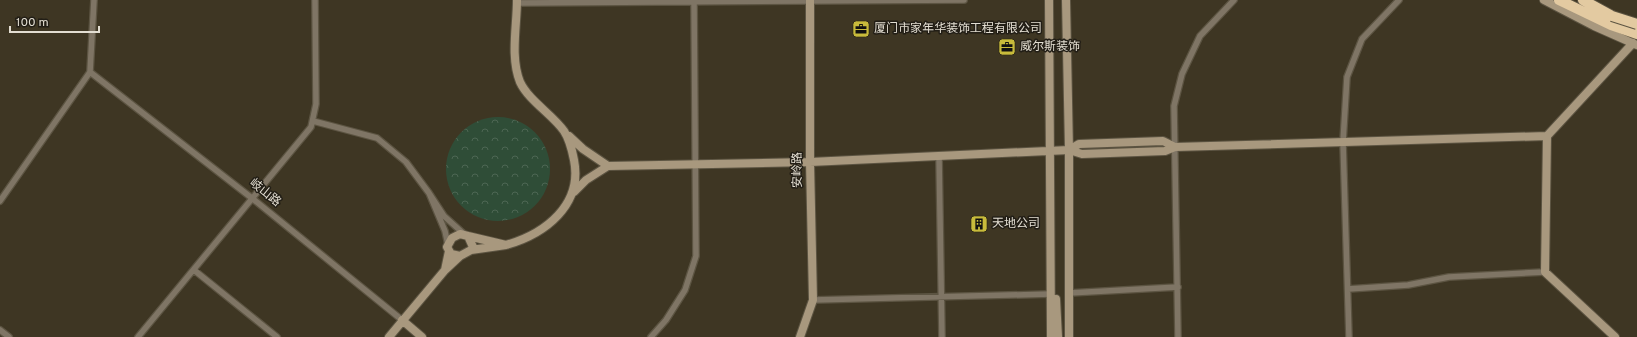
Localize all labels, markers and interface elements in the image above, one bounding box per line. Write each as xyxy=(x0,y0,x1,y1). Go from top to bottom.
scale bar xyxy=(10,8,99,34)
text: 100 m xyxy=(16,15,49,31)
office icon: 厦门市家年华装饰工程有限公司 xyxy=(851,19,871,39)
place label: 厦门市家年华装饰工程有限公司 xyxy=(874,21,1042,37)
office icon: 威尔斯装饰 xyxy=(997,37,1017,57)
place label: 威尔斯装饰 xyxy=(1020,39,1080,55)
street label: 安岭路 xyxy=(790,152,806,188)
street label: 岐山路 xyxy=(246,175,284,211)
building icon: 天地公司 xyxy=(969,214,989,234)
place label: 天地公司 xyxy=(992,216,1040,232)

